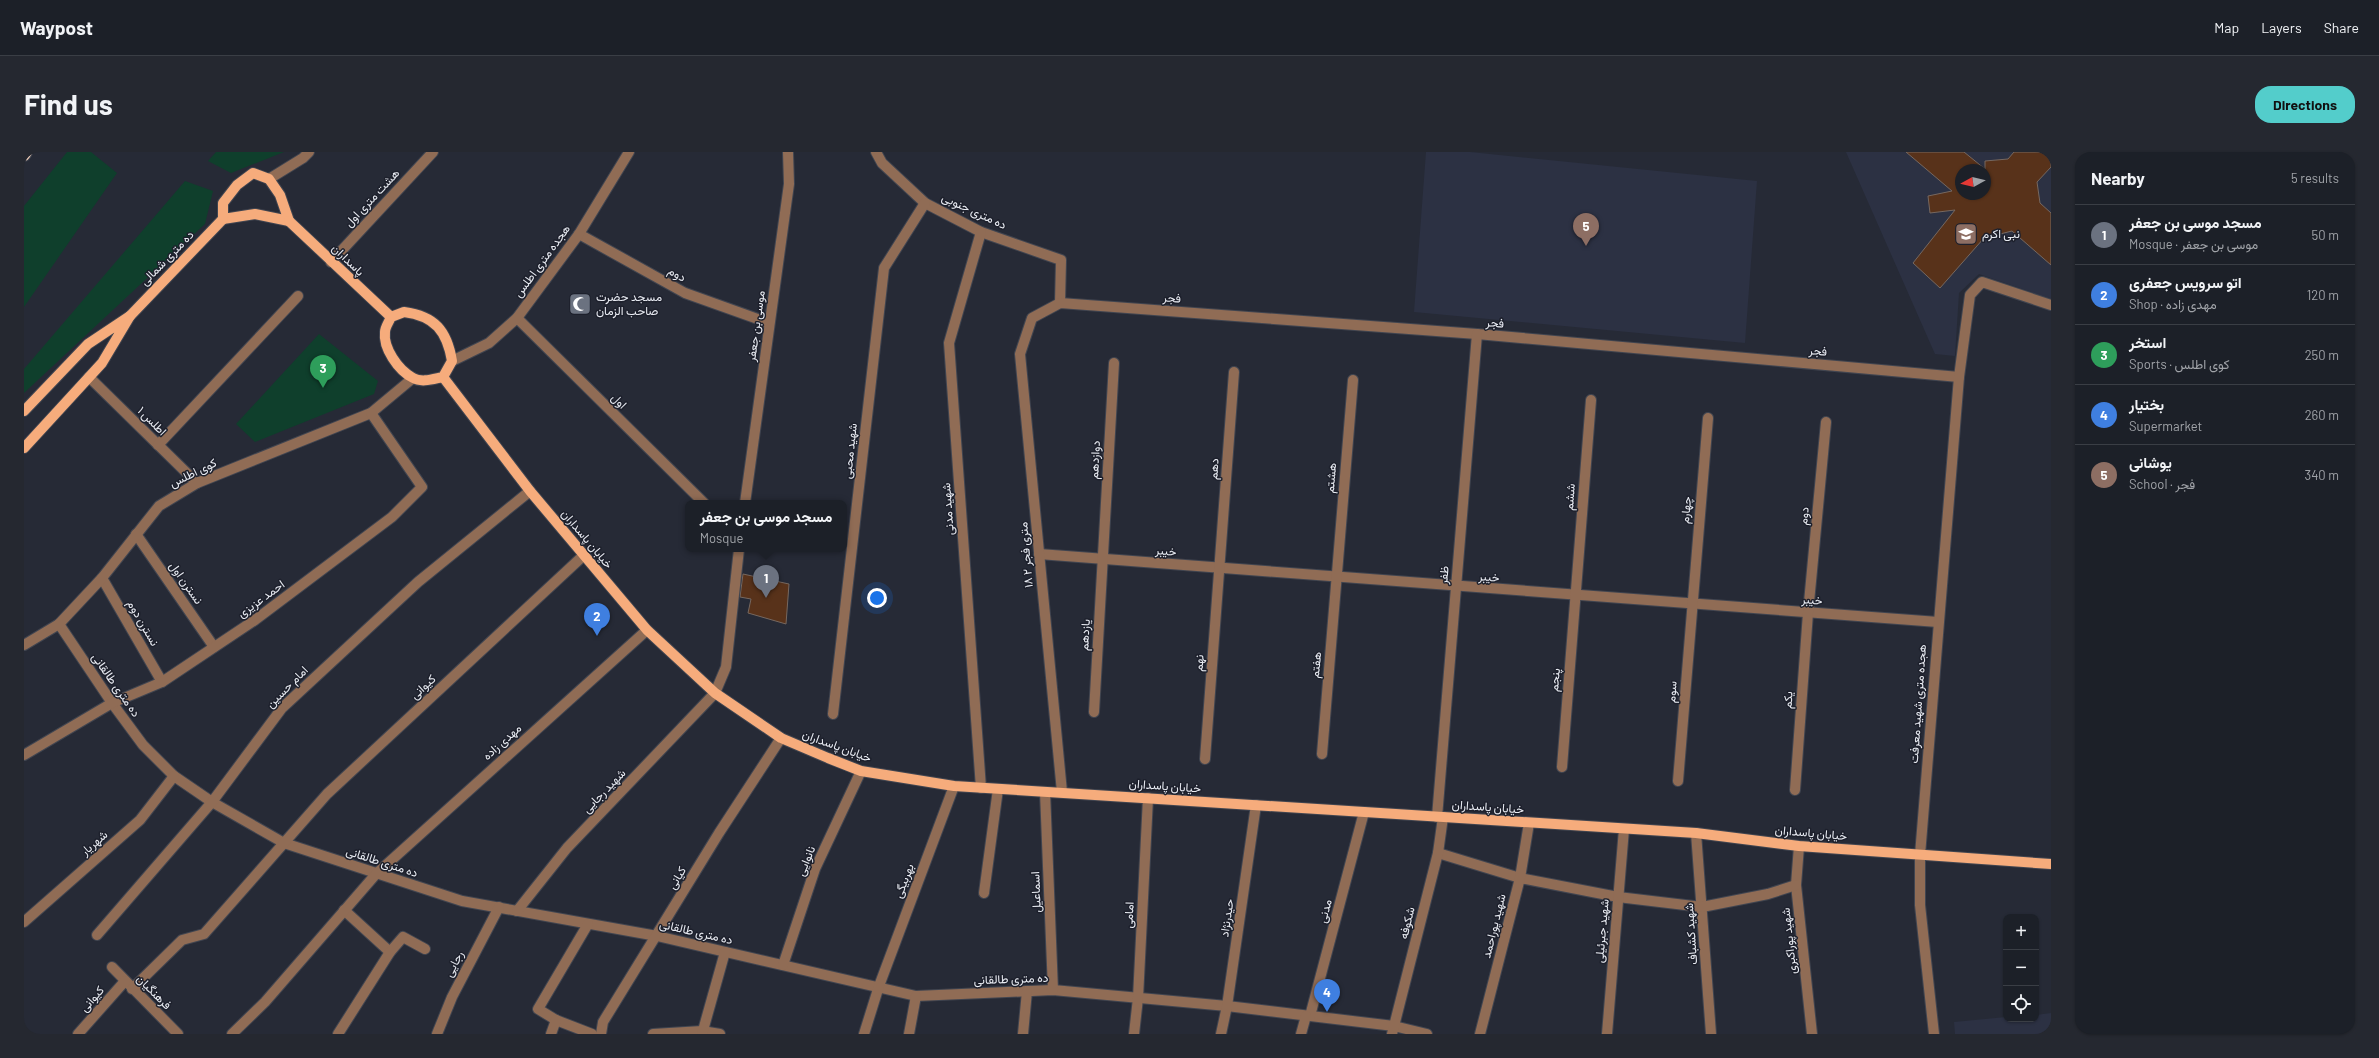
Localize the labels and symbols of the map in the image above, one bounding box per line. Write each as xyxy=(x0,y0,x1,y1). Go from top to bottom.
north arrow xyxy=(1955,164,1991,200)
street label: هشت متری اول xyxy=(341,165,403,231)
street label: ده متری جنوبی xyxy=(939,189,1009,233)
pin: 5 xyxy=(1573,213,1599,246)
street label: هجده متری اطلس xyxy=(510,221,574,301)
school or university icon: نبی اکرم xyxy=(1953,221,1979,247)
place label: نبی اکرم xyxy=(1982,226,2020,242)
street label: ده متری شمالی xyxy=(137,227,197,289)
street label: پاسداران xyxy=(328,240,368,280)
street label: دوم xyxy=(665,263,689,286)
place label: مسجد حضرت صاحب الزمان xyxy=(596,289,662,319)
street label: موسی بن جعفر xyxy=(743,289,769,364)
street label: فجر xyxy=(1161,289,1182,307)
mosque icon: مسجد حضرت صاحب الزمان xyxy=(567,291,593,317)
street label: فجر xyxy=(1484,314,1505,332)
street label: فجر xyxy=(1807,342,1828,360)
pin: 3 xyxy=(310,355,336,388)
street label: اول xyxy=(608,390,630,412)
street label: اطلس ۱ xyxy=(134,403,170,439)
street label: شهید محبی xyxy=(839,422,861,480)
street label: دوازدهم xyxy=(1086,440,1104,480)
street label: کوی اطلس xyxy=(167,455,219,491)
street label: دهم xyxy=(1205,457,1223,480)
street label: هشتم xyxy=(1322,462,1340,494)
street label: شهید مدنی xyxy=(938,482,958,536)
street label: ششم xyxy=(1561,483,1579,511)
street label: چهارم xyxy=(1677,496,1695,524)
street label: خیابان پاسداران xyxy=(558,506,616,572)
street label: دوم xyxy=(1795,506,1813,526)
street label: ۱۸ متری فجر ۲ xyxy=(1015,521,1037,589)
street label: خیبر xyxy=(1154,542,1177,560)
street label: نسترن اول xyxy=(166,559,206,607)
pin: 1 xyxy=(753,565,779,598)
street label: ظفر xyxy=(1435,565,1453,586)
street label: خیبر xyxy=(1477,568,1500,586)
street label: احمد عزیزی xyxy=(234,576,288,622)
your location xyxy=(867,588,887,608)
street label: خیبر xyxy=(1800,591,1823,609)
street label: نسترن دوم xyxy=(123,597,163,649)
pin: 2 xyxy=(584,603,610,636)
street label: یازدهم xyxy=(1076,618,1094,651)
street label: هجده متری شهید معرفت xyxy=(1906,644,1930,764)
street label: ده متری طالقانی xyxy=(88,650,144,720)
street label: هفتم xyxy=(1307,651,1325,679)
street label: نهم xyxy=(1190,654,1208,672)
street label: امام حسین xyxy=(262,662,312,712)
street label: پنجم xyxy=(1546,667,1564,692)
street label: کیوانی xyxy=(407,671,439,703)
street label: سوم xyxy=(1663,680,1681,704)
street label: یکم xyxy=(1779,690,1797,709)
street label: مهدی زاده xyxy=(479,720,525,764)
street label: خیابان پاسداران xyxy=(800,726,874,766)
street label: شهید رجایی xyxy=(579,765,629,817)
street label: خیابان پاسداران xyxy=(1128,775,1202,797)
street label: خیابان پاسداران xyxy=(1451,796,1525,818)
street label: خیابان پاسداران xyxy=(1774,822,1848,844)
street label: شهریار xyxy=(76,827,111,860)
street label: ده متری طالقانی xyxy=(344,843,420,881)
street label: نانوایی xyxy=(793,844,819,878)
street label: بهربیگی xyxy=(890,861,918,901)
street label: کیانی xyxy=(664,864,690,892)
street label: اسماعیل xyxy=(1027,871,1045,913)
street label: شهید پوراحمد xyxy=(1478,892,1510,960)
street label: مدنی xyxy=(1314,897,1336,925)
street label: حیدرنژاد xyxy=(1216,898,1238,938)
street label: شهید جبرئیلی xyxy=(1591,898,1613,964)
street label: امامی xyxy=(1120,901,1138,929)
street label: شهید کشباف xyxy=(1681,903,1701,965)
street label: شکوفه xyxy=(1395,905,1419,941)
street label: شهید پوراکبری xyxy=(1778,907,1800,975)
street label: ده متری طالقانی xyxy=(658,916,734,948)
street label: رجایی xyxy=(441,948,467,980)
street label: ده متری طالقانی xyxy=(973,970,1049,988)
street label: فرهنگیان xyxy=(133,971,175,1013)
pin: 4 xyxy=(1314,979,1340,1012)
street label: کیوانی xyxy=(76,983,108,1015)

